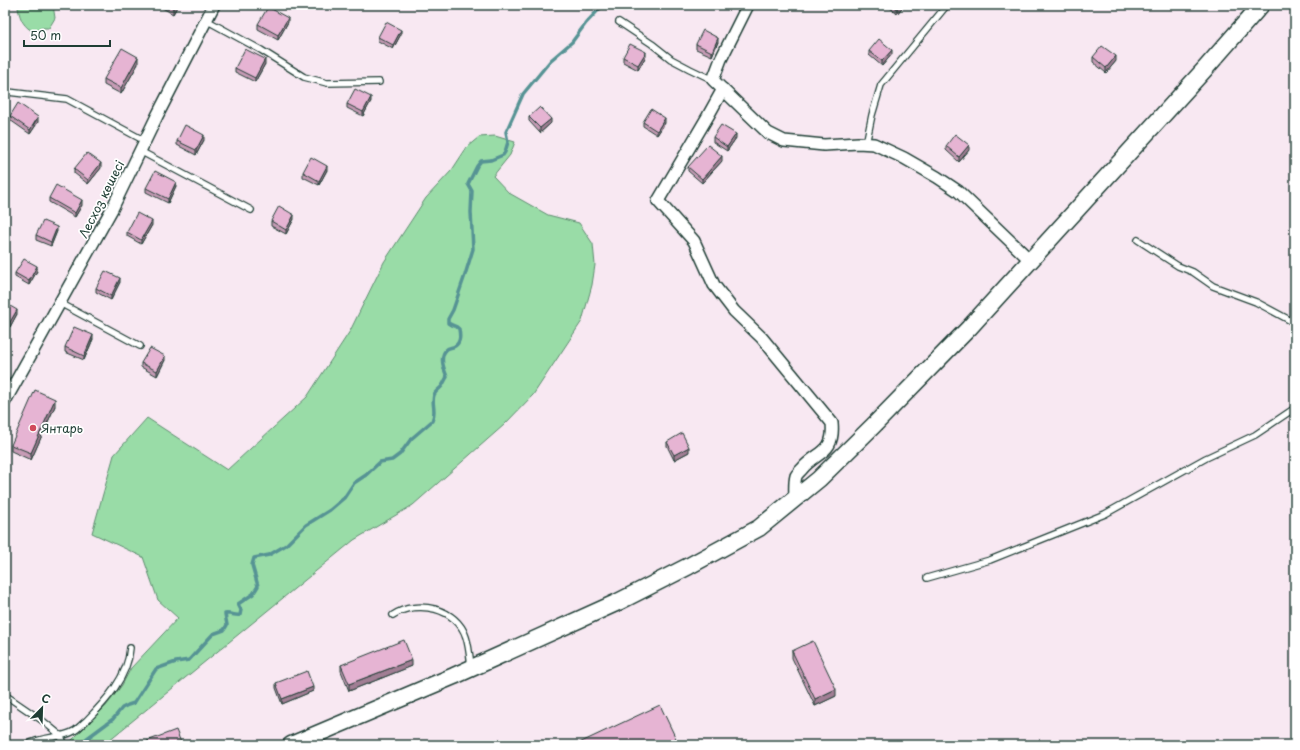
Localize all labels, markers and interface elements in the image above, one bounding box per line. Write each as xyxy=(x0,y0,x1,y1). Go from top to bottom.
scale bar xyxy=(24,22,110,48)
text: 50 m xyxy=(30,26,61,44)
street label: Лесхоз көшесі xyxy=(74,157,128,241)
place label: Янтарь xyxy=(41,419,83,437)
marker: Янтарь xyxy=(28,423,38,433)
north arrow xyxy=(22,688,62,728)
text: С xyxy=(39,689,53,708)

